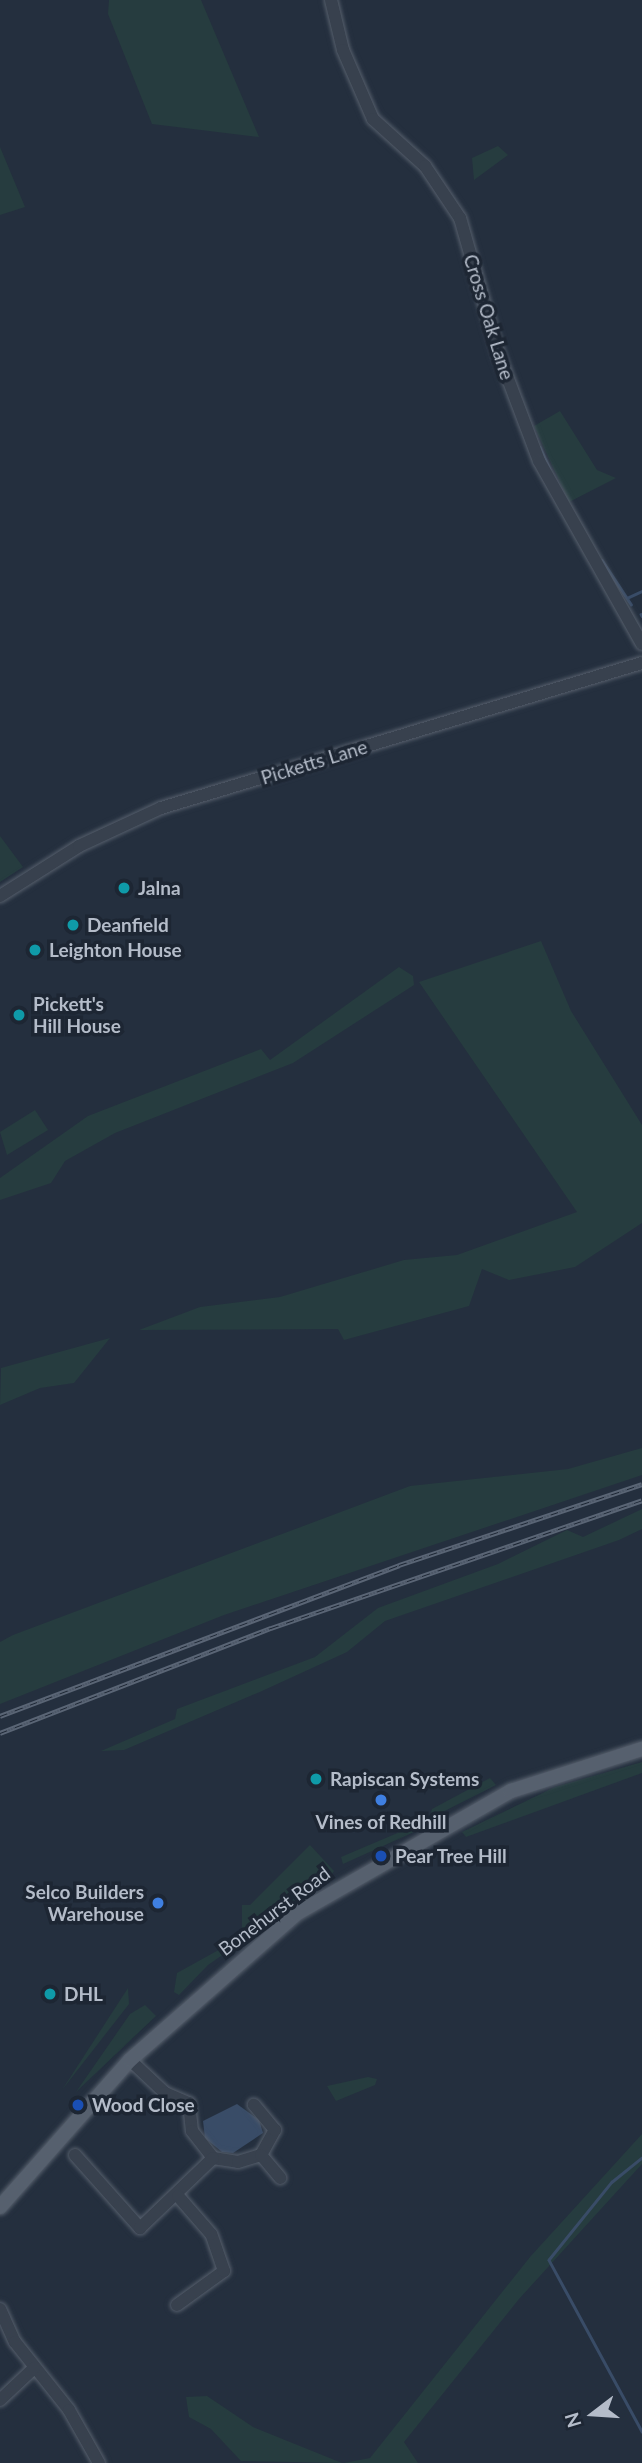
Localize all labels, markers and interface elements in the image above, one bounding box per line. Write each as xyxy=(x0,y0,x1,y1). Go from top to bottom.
street label: Cross Oak Lane xyxy=(459,252,519,382)
street label: Picketts Lane xyxy=(258,735,370,789)
place label: Jalna xyxy=(138,877,181,899)
marker: Jalna xyxy=(116,880,132,896)
place label: Deanfield xyxy=(87,914,169,936)
marker: Deanfield xyxy=(65,917,81,933)
place label: Leighton House xyxy=(49,939,182,961)
marker: Leighton House xyxy=(27,942,43,958)
place label: Pickett's Hill House xyxy=(33,993,121,1037)
marker: Pickett's Hill House xyxy=(11,1007,27,1023)
place label: Rapiscan Systems xyxy=(330,1768,479,1790)
marker: Rapiscan Systems xyxy=(308,1771,324,1787)
marker: Vines of Redhill xyxy=(373,1792,389,1808)
place label: Vines of Redhill xyxy=(315,1811,447,1833)
place label: Pear Tree Hill xyxy=(395,1845,508,1867)
marker: Pear Tree Hill xyxy=(373,1848,389,1864)
street label: Bonehurst Road xyxy=(214,1862,334,1960)
place label: Selco Builders Warehouse xyxy=(25,1881,144,1925)
marker: Selco Builders Warehouse xyxy=(150,1895,166,1911)
place label: DHL xyxy=(64,1983,103,2005)
marker: DHL xyxy=(42,1986,58,2002)
place label: Wood Close xyxy=(92,2094,195,2116)
marker: Wood Close xyxy=(70,2097,86,2113)
north arrow xyxy=(558,2379,628,2449)
text: N xyxy=(559,2410,586,2431)

